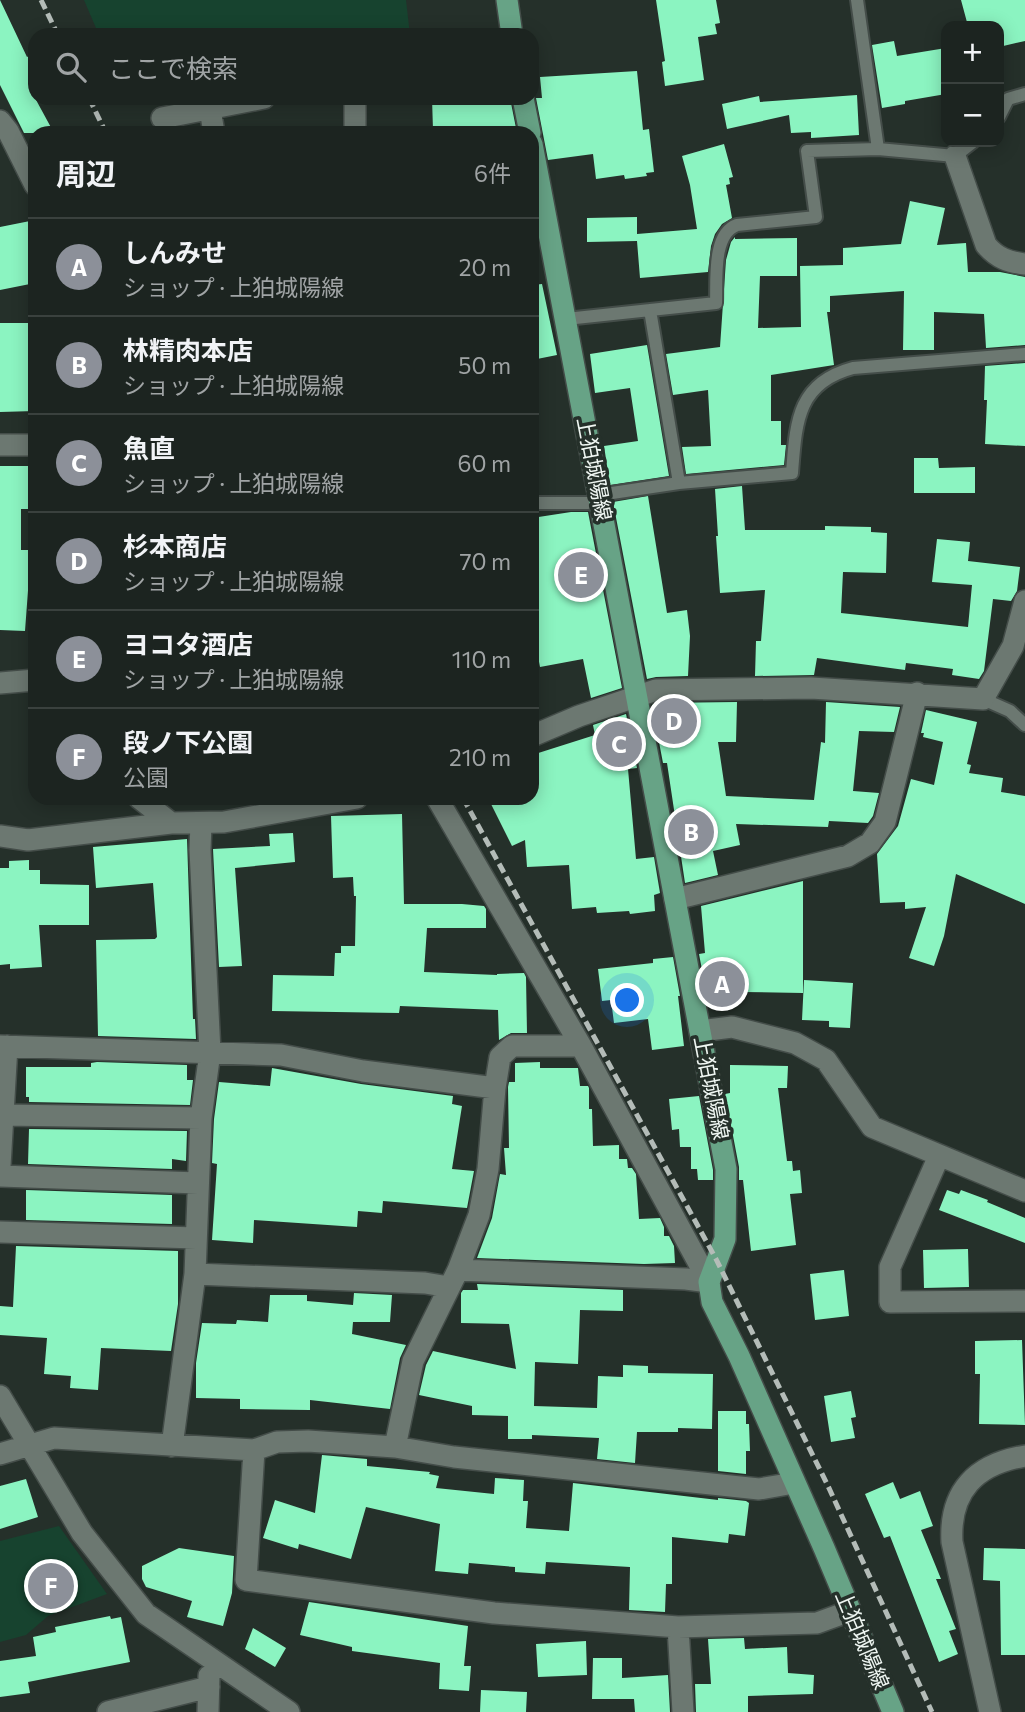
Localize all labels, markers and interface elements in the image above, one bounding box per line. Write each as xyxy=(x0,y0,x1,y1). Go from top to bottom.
map controls xyxy=(941,21,1004,147)
button: + xyxy=(941,21,1004,84)
search box xyxy=(28,28,539,105)
icon: search xyxy=(52,48,90,86)
text: ここで検索 xyxy=(108,52,238,83)
button: − xyxy=(941,84,1004,147)
text: 周辺 xyxy=(56,154,116,191)
text: 6件 xyxy=(474,159,511,187)
text: しんみせ xyxy=(123,236,227,267)
text: A xyxy=(71,253,87,281)
text: 20 m xyxy=(459,253,511,281)
text: ショップ · 上狛城陽線 xyxy=(123,273,344,301)
text: 林精肉本店 xyxy=(123,334,253,365)
text: B xyxy=(71,351,87,379)
text: 50 m xyxy=(458,351,511,379)
text: ショップ · 上狛城陽線 xyxy=(123,371,344,399)
street label: 上狛城陽線 xyxy=(573,415,618,523)
text: 魚直 xyxy=(123,432,175,463)
text: C xyxy=(71,449,87,477)
text: 60 m xyxy=(458,449,511,477)
text: ショップ · 上狛城陽線 xyxy=(123,469,344,497)
text: 杉本商店 xyxy=(123,530,227,561)
text: D xyxy=(71,547,87,575)
text: 70 m xyxy=(459,547,511,575)
pin: E xyxy=(558,549,604,601)
text: ショップ · 上狛城陽線 xyxy=(123,567,344,595)
text: ヨコタ酒店 xyxy=(123,628,253,659)
text: E xyxy=(72,645,86,673)
text: 110 m xyxy=(452,645,511,673)
text: ショップ · 上狛城陽線 xyxy=(123,665,344,693)
pin: D xyxy=(651,695,697,747)
pin: C xyxy=(596,718,642,770)
text: 段ノ下公園 xyxy=(123,726,253,757)
text: F xyxy=(72,743,86,771)
text: 210 m xyxy=(449,743,511,771)
text: 公園 xyxy=(123,763,169,791)
pin: B xyxy=(668,806,714,858)
pin: A xyxy=(699,958,745,1010)
your location xyxy=(610,983,644,1017)
street label: 上狛城陽線 xyxy=(690,1034,735,1142)
pin: F xyxy=(28,1560,74,1612)
street label: 上狛城陽線 xyxy=(831,1586,895,1693)

